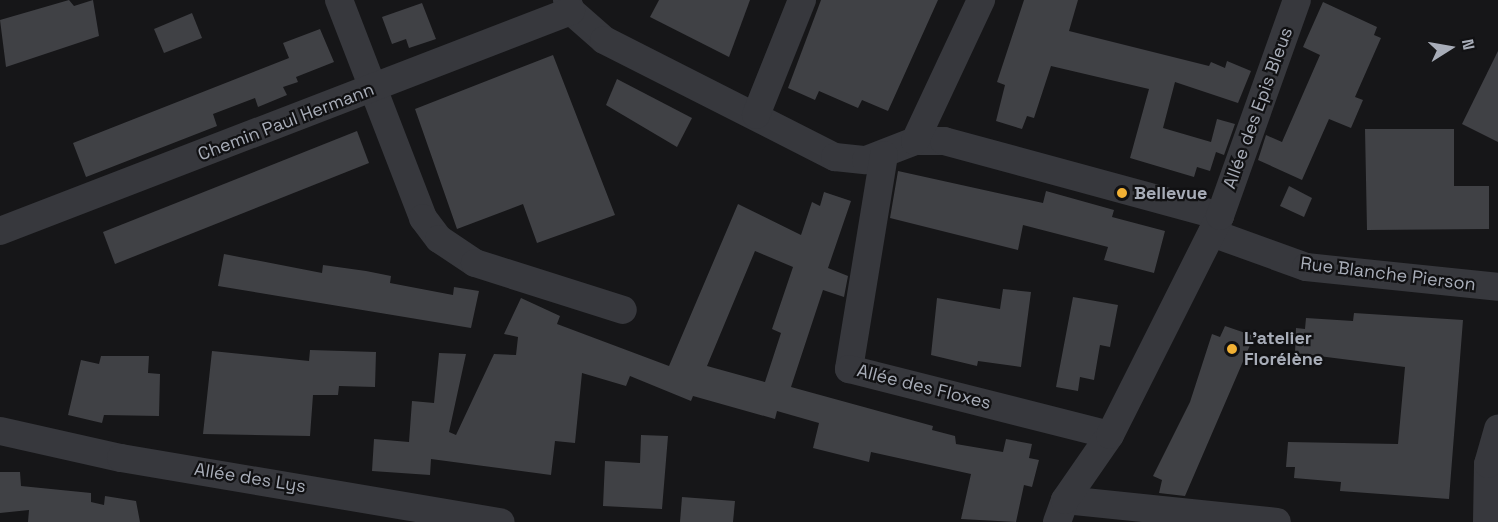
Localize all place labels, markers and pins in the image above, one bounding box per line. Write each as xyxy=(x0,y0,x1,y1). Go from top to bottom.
place label: Bellevue xyxy=(1134,182,1207,204)
marker: Bellevue xyxy=(1115,186,1129,200)
place label: L'atelier Florélène xyxy=(1244,328,1323,370)
marker: L'atelier Florélène xyxy=(1225,342,1239,356)

